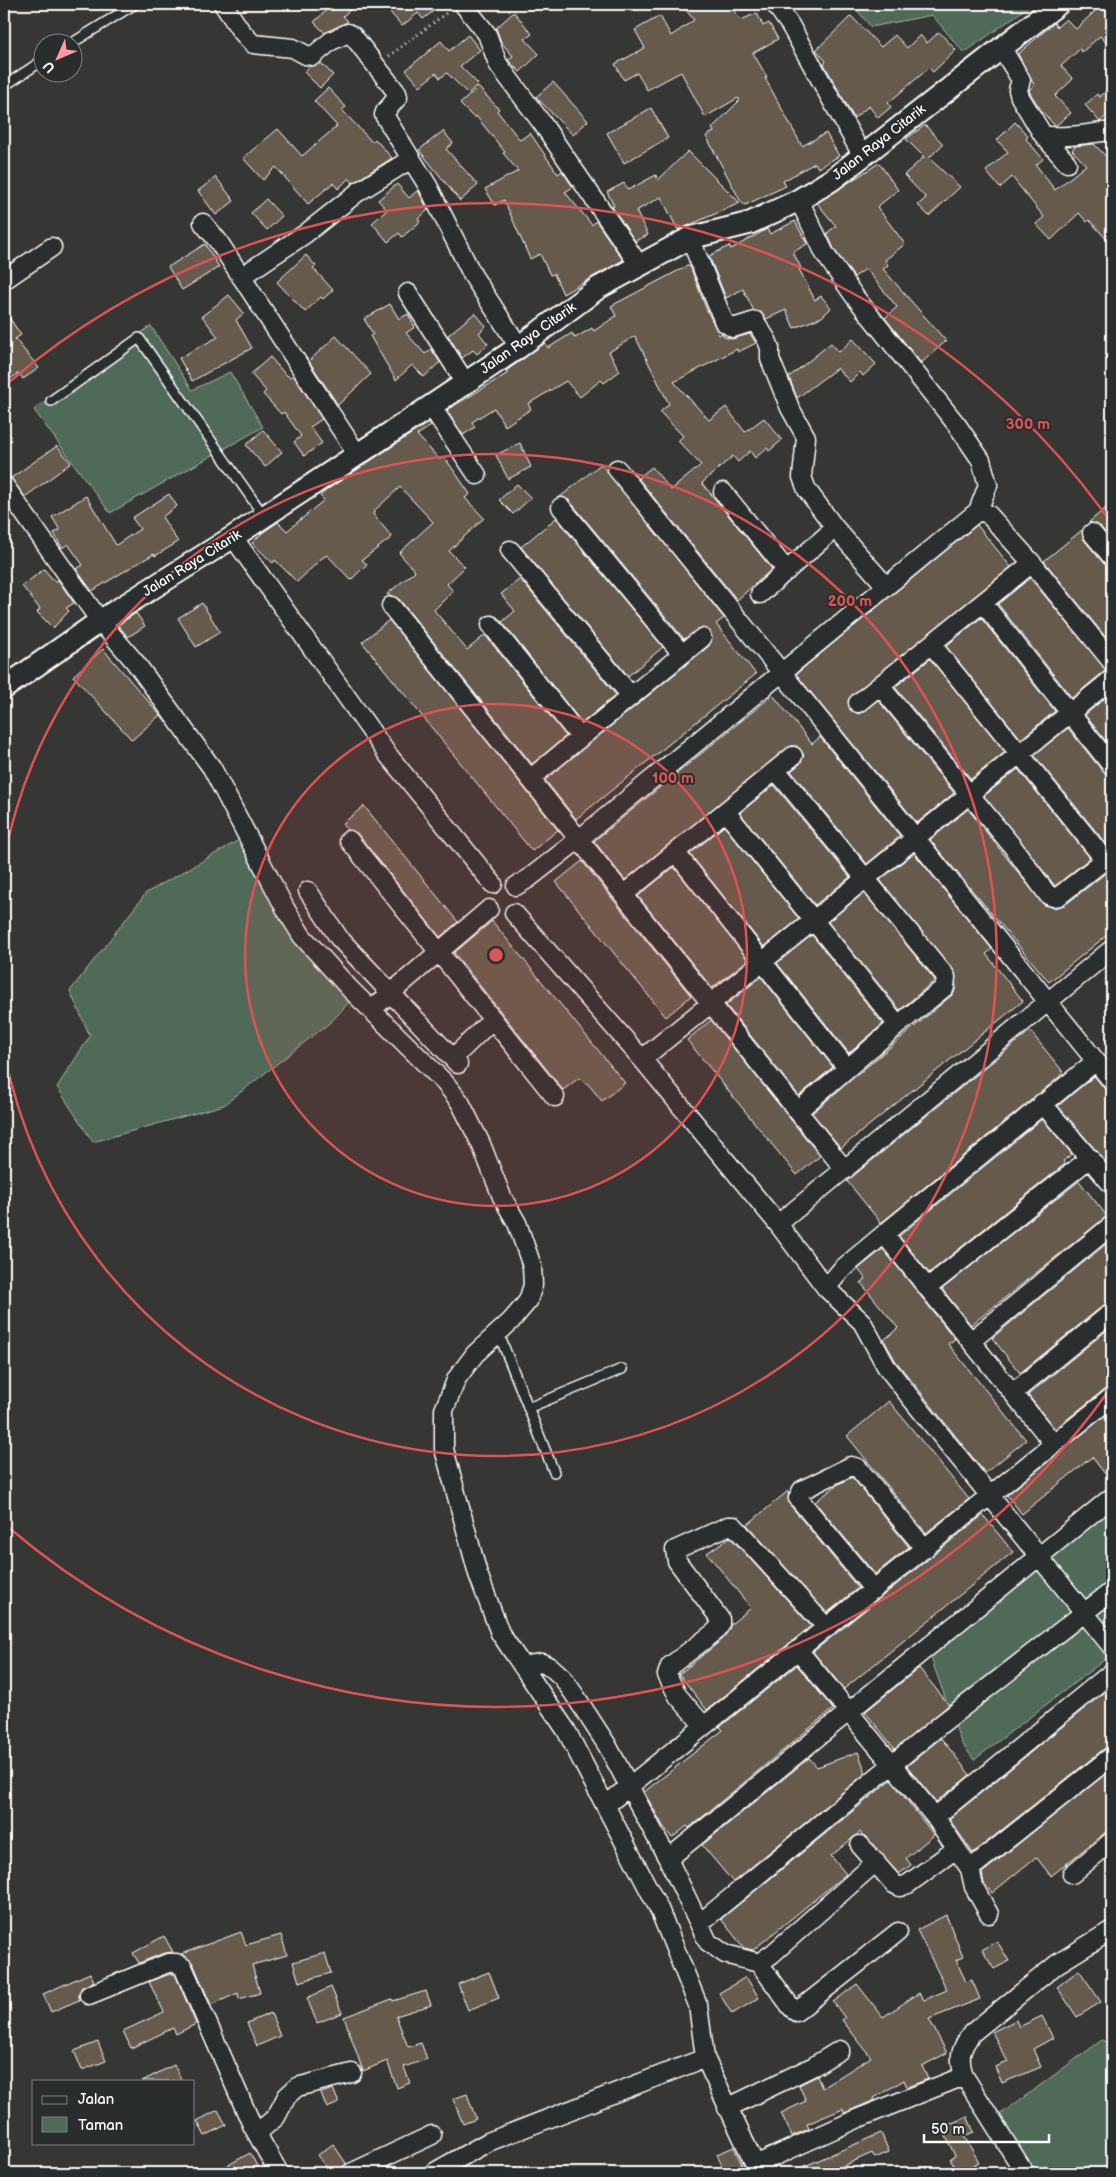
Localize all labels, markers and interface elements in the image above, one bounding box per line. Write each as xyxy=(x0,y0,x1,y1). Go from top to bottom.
north arrow xyxy=(32,32,82,82)
text: U xyxy=(40,57,59,76)
street label: Jalan Raya Citarik xyxy=(829,100,929,184)
street label: Jalan Raya Citarik xyxy=(477,298,579,377)
text: 300 m xyxy=(1006,415,1050,434)
street label: Jalan Raya Citarik xyxy=(139,526,245,600)
text: 200 m xyxy=(828,592,872,611)
text: 100 m xyxy=(652,769,694,788)
centre of rings xyxy=(487,946,505,964)
legend xyxy=(32,2080,195,2144)
text: Jalan xyxy=(78,2090,114,2109)
scale bar xyxy=(924,2112,1048,2144)
text: Taman xyxy=(78,2116,123,2135)
text: 50 m xyxy=(931,2120,965,2139)

